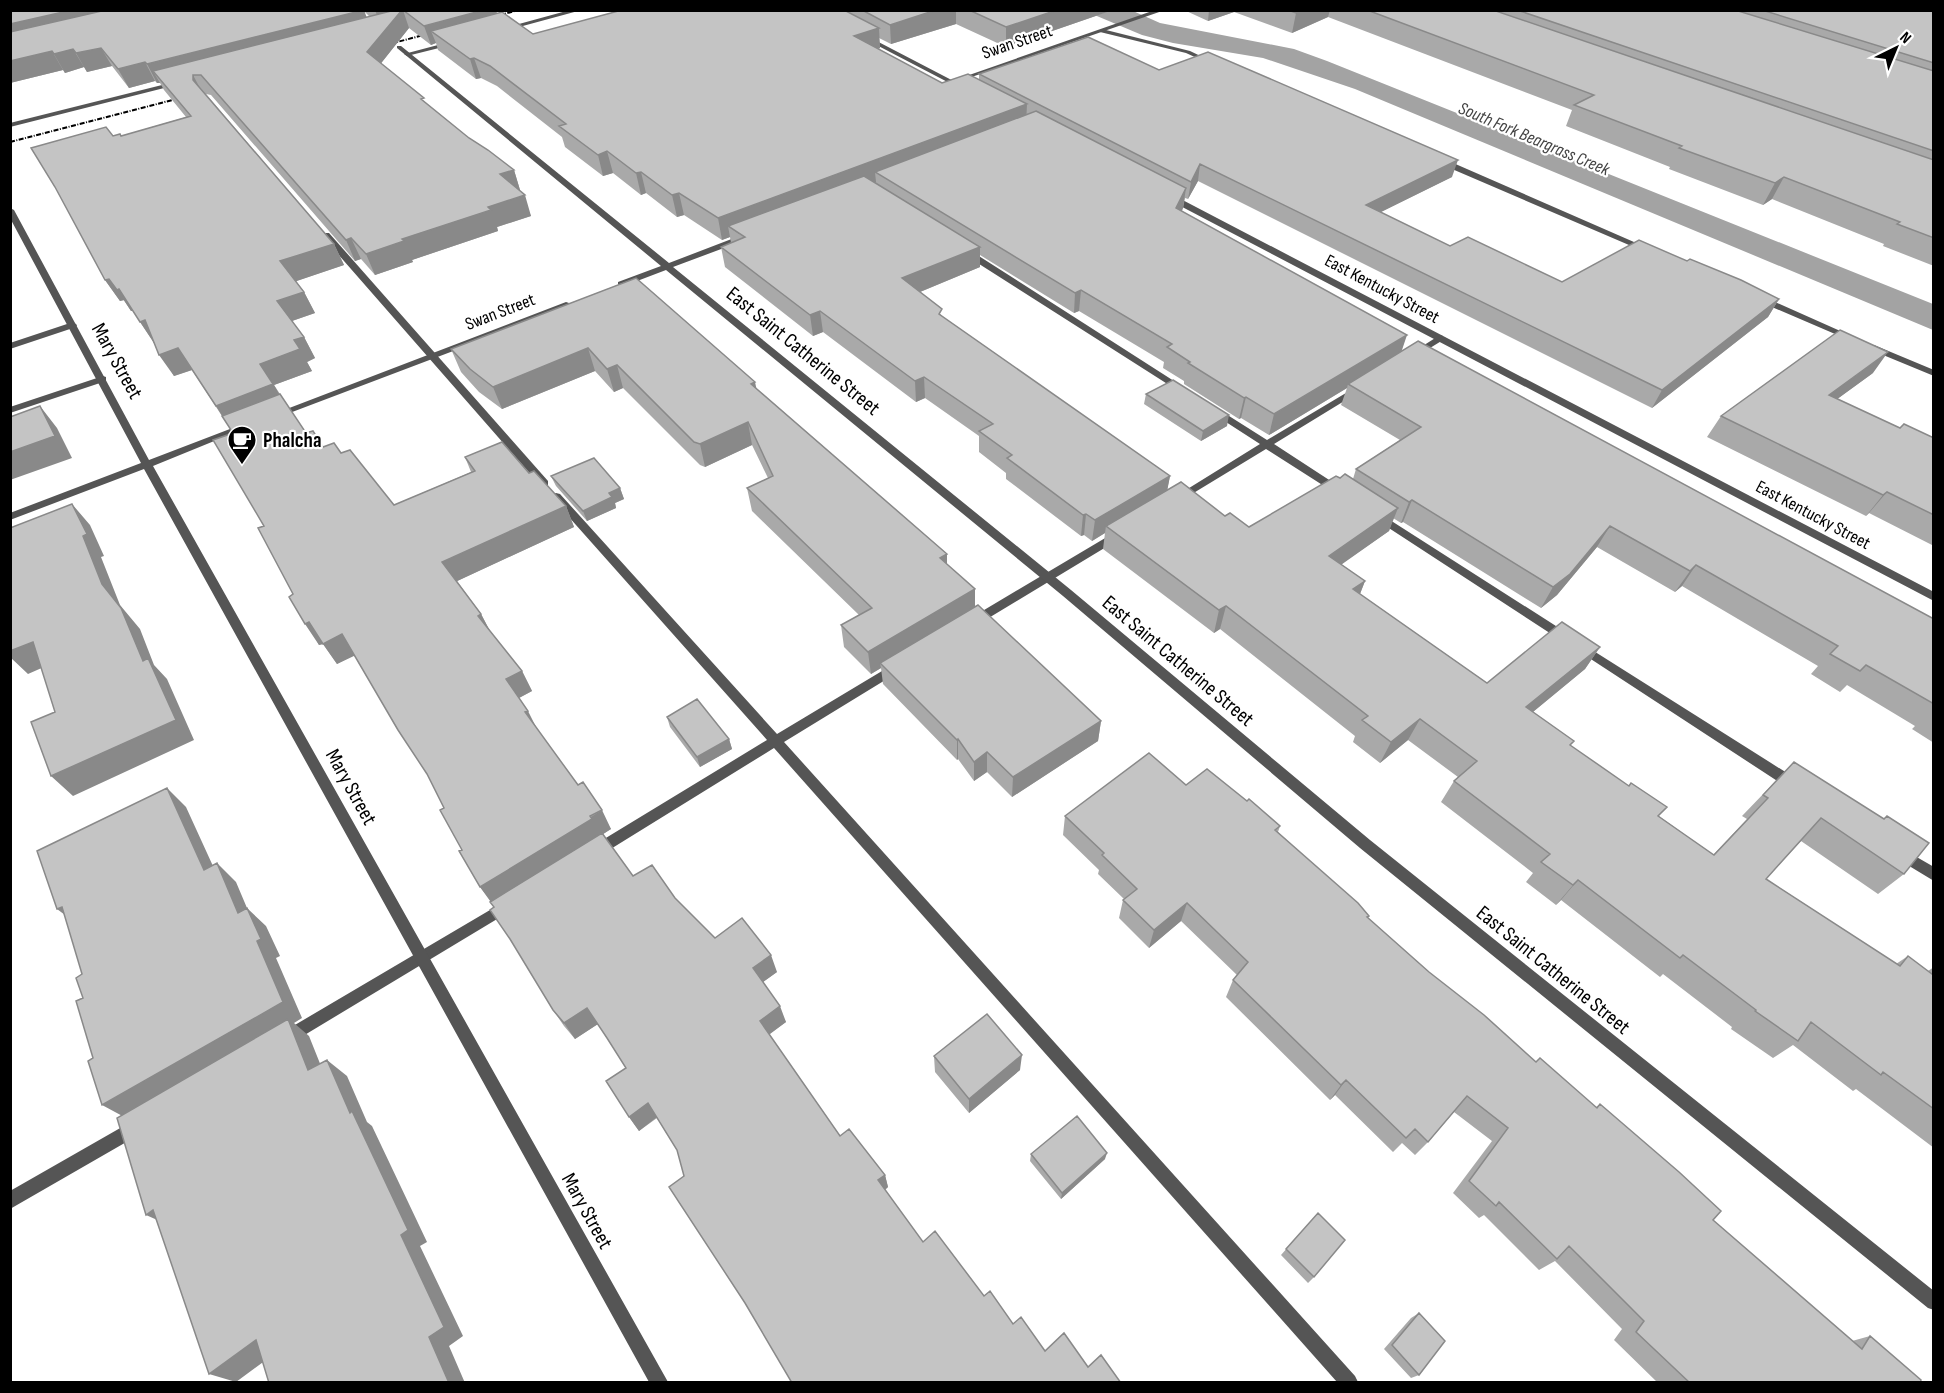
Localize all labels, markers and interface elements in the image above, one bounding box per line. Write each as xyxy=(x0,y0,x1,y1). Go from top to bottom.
north arrow xyxy=(1866,18,1926,78)
street label: Swan Street xyxy=(979,20,1055,64)
text: N xyxy=(1896,28,1915,48)
water label: South Fork Beargrass Creek xyxy=(1455,98,1614,181)
street label: East Kentucky Street xyxy=(1321,250,1443,328)
street label: East Saint Catherine Street xyxy=(721,281,885,421)
street label: Swan Street xyxy=(462,289,538,335)
street label: Mary Street xyxy=(86,319,148,403)
cafe icon: Phalcha xyxy=(226,424,258,466)
place label: Phalcha xyxy=(263,428,322,453)
street label: East Kentucky Street xyxy=(1752,476,1874,554)
street label: East Saint Catherine Street xyxy=(1097,590,1259,732)
street label: Mary Street xyxy=(320,745,382,829)
street label: East Saint Catherine Street xyxy=(1471,900,1635,1040)
street label: Mary Street xyxy=(556,1169,618,1253)

